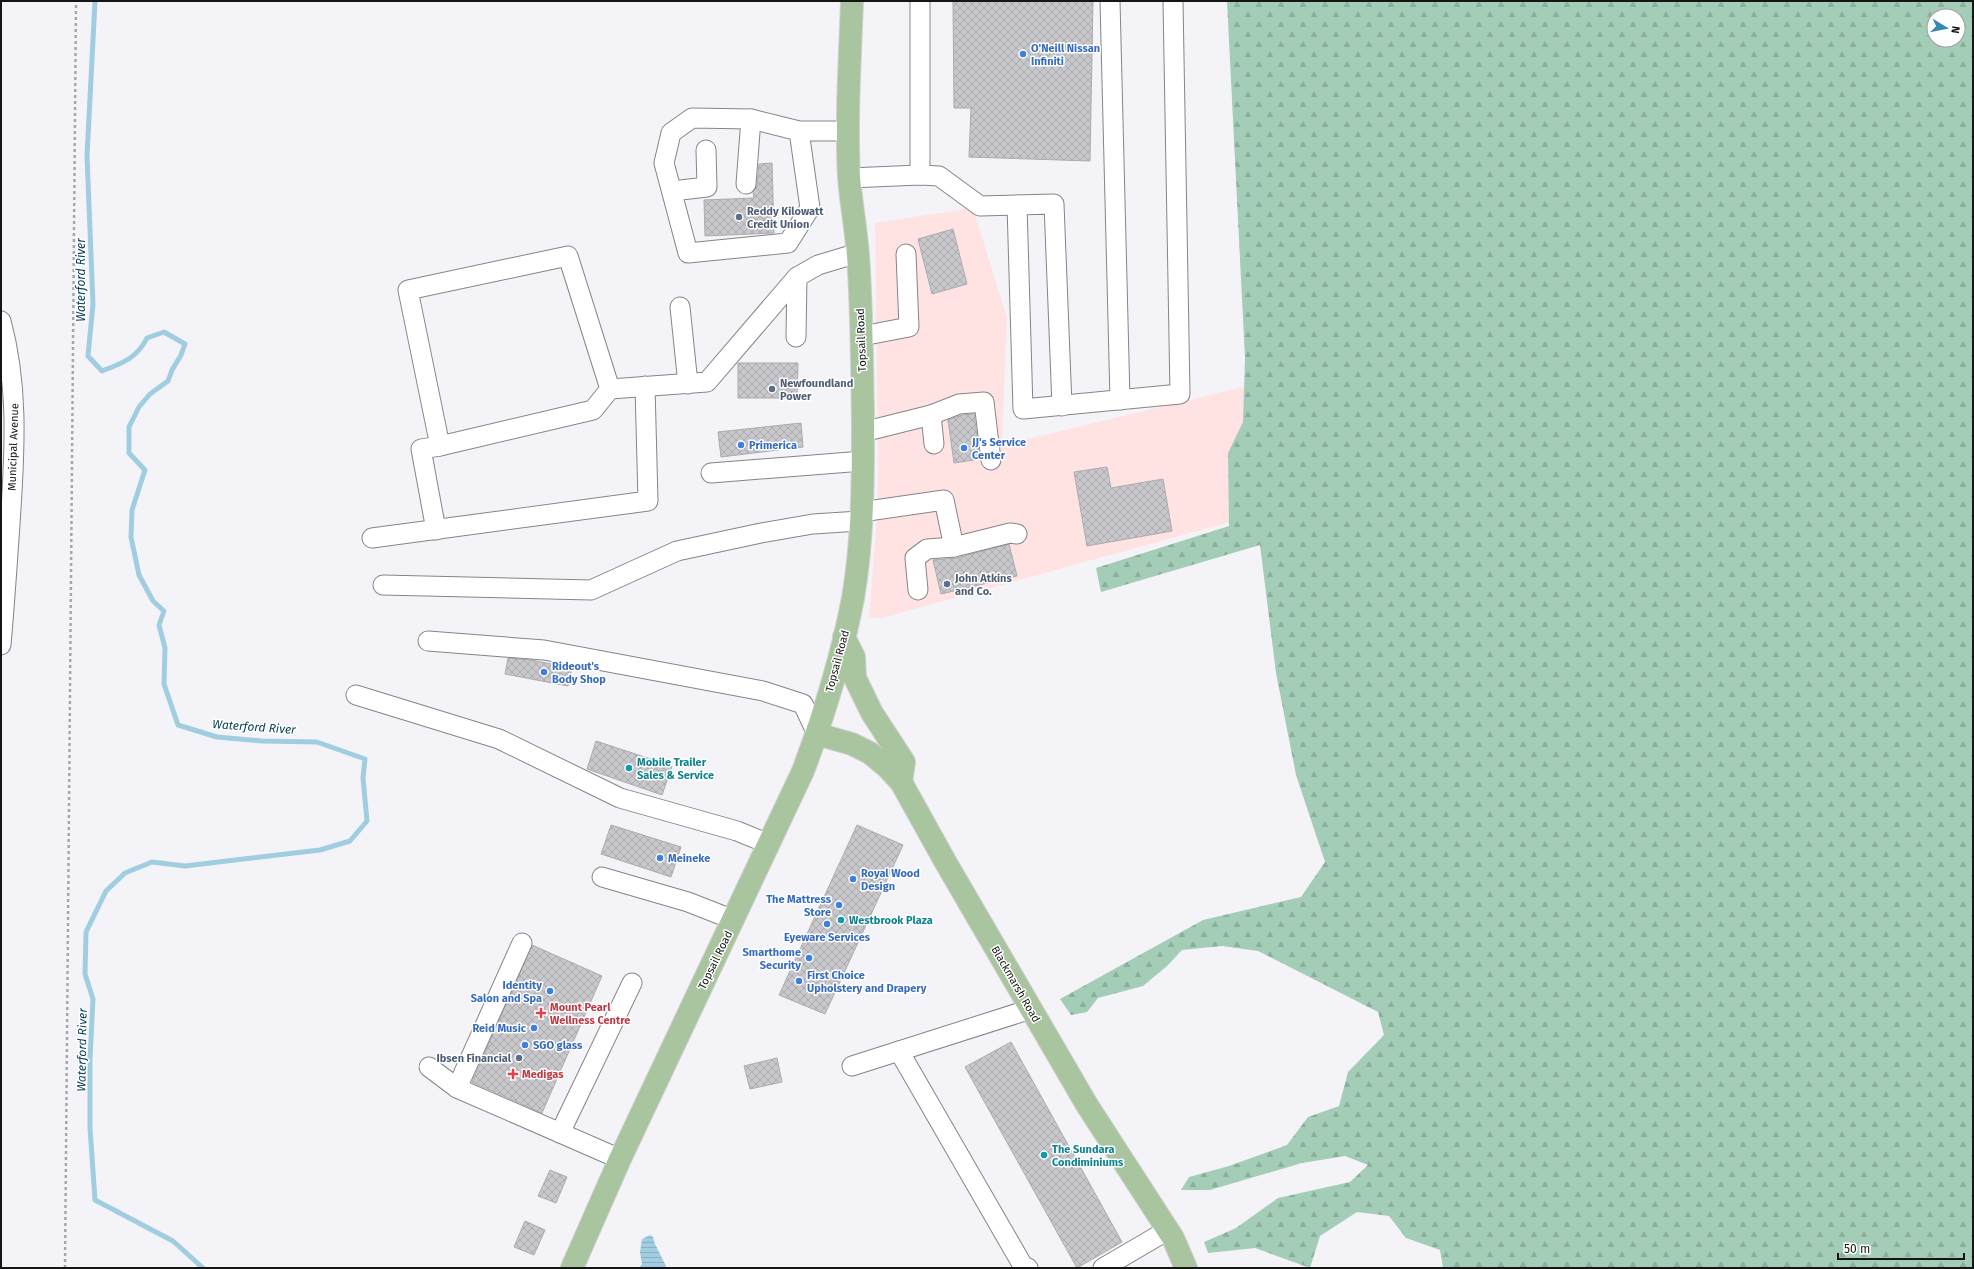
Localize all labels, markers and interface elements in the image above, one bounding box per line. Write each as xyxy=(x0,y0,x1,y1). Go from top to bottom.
north arrow xyxy=(1926,8,1966,48)
text: N xyxy=(1948,25,1962,34)
place label: O'Neill Nissan Infiniti xyxy=(1031,42,1100,68)
marker: O'Neill Nissan Infiniti xyxy=(1018,49,1028,59)
place label: Reddy Kilowatt Credit Union xyxy=(747,205,824,231)
marker: Reddy Kilowatt Credit Union xyxy=(734,212,744,222)
water label: Waterford River xyxy=(74,238,88,322)
street label: Topsail Road xyxy=(854,308,869,372)
place label: Newfoundland Power xyxy=(780,377,853,403)
marker: Newfoundland Power xyxy=(767,384,777,394)
street label: Municipal Avenue xyxy=(5,403,22,491)
place label: JJ's Service Center xyxy=(971,436,1026,462)
place label: Primerica xyxy=(749,439,797,452)
marker: Primerica xyxy=(736,440,746,450)
marker: JJ's Service Center xyxy=(959,443,969,453)
place label: John Atkins and Co. xyxy=(954,572,1012,598)
marker: John Atkins and Co. xyxy=(942,579,952,589)
street label: Topsail Road xyxy=(823,629,852,694)
place label: Rideout's Body Shop xyxy=(552,660,606,686)
marker: Rideout's Body Shop xyxy=(539,667,549,677)
water label: Waterford River xyxy=(212,717,297,737)
place label: Mobile Trailer Sales & Service xyxy=(637,756,714,782)
marker: Mobile Trailer Sales & Service xyxy=(624,763,634,773)
place label: Meineke xyxy=(668,852,710,865)
marker: Meineke xyxy=(655,853,665,863)
place label: Royal Wood Design xyxy=(861,867,920,893)
marker: Royal Wood Design xyxy=(848,874,858,884)
place label: The Mattress Store xyxy=(766,893,832,919)
marker: The Mattress Store xyxy=(834,900,844,910)
place label: Westbrook Plaza xyxy=(849,914,933,927)
marker: Westbrook Plaza xyxy=(836,915,846,925)
marker: Eyeware Services xyxy=(822,919,832,929)
street label: Topsail Road xyxy=(696,929,735,992)
place label: Eyeware Services xyxy=(784,931,871,944)
street label: Blackmarsh Road xyxy=(988,944,1043,1025)
place label: Smarthome Security xyxy=(743,946,801,972)
marker: Smarthome Security xyxy=(804,953,814,963)
place label: First Choice Upholstery and Drapery xyxy=(807,969,927,995)
marker: First Choice Upholstery and Drapery xyxy=(794,976,804,986)
place label: Identity Salon and Spa xyxy=(471,979,542,1005)
marker: Identity Salon and Spa xyxy=(545,986,555,996)
place label: Mount Pearl Wellness Centre xyxy=(550,1001,630,1027)
marker: Mount Pearl Wellness Centre xyxy=(535,1007,547,1019)
water label: Waterford River xyxy=(74,1008,90,1092)
place label: Reid Music xyxy=(472,1022,527,1035)
marker: Reid Music xyxy=(529,1023,539,1033)
place label: SGO glass xyxy=(533,1039,583,1052)
marker: SGO glass xyxy=(520,1040,530,1050)
place label: Ibsen Financial xyxy=(436,1052,512,1065)
marker: Ibsen Financial xyxy=(514,1053,524,1063)
marker: Medigas xyxy=(507,1068,519,1080)
place label: Medigas xyxy=(522,1068,564,1081)
place label: The Sundara Condiminiums xyxy=(1052,1143,1124,1169)
marker: The Sundara Condiminiums xyxy=(1039,1150,1049,1160)
scale bar xyxy=(1838,1235,1964,1261)
text: 50 m xyxy=(1844,1242,1870,1256)

